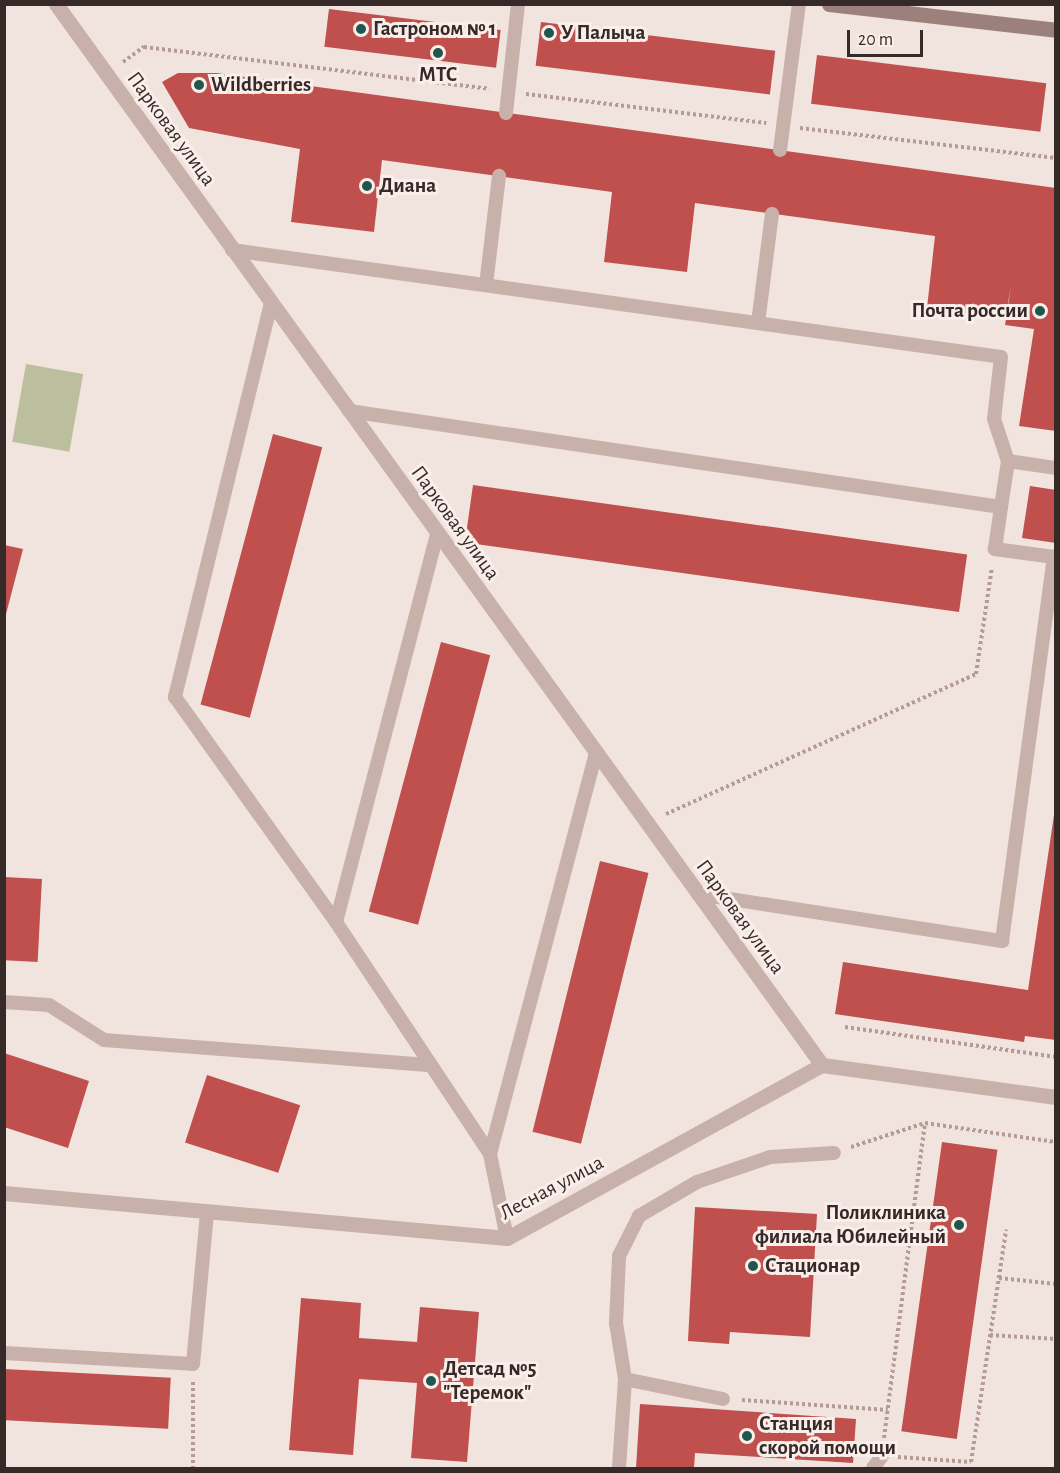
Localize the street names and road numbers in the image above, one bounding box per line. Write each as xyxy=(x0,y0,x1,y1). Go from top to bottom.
street label: Парковая улица xyxy=(121,67,221,191)
street label: Парковая улица xyxy=(405,461,505,585)
street label: Парковая улица xyxy=(690,855,790,979)
street label: Лесная улица xyxy=(496,1150,608,1226)

